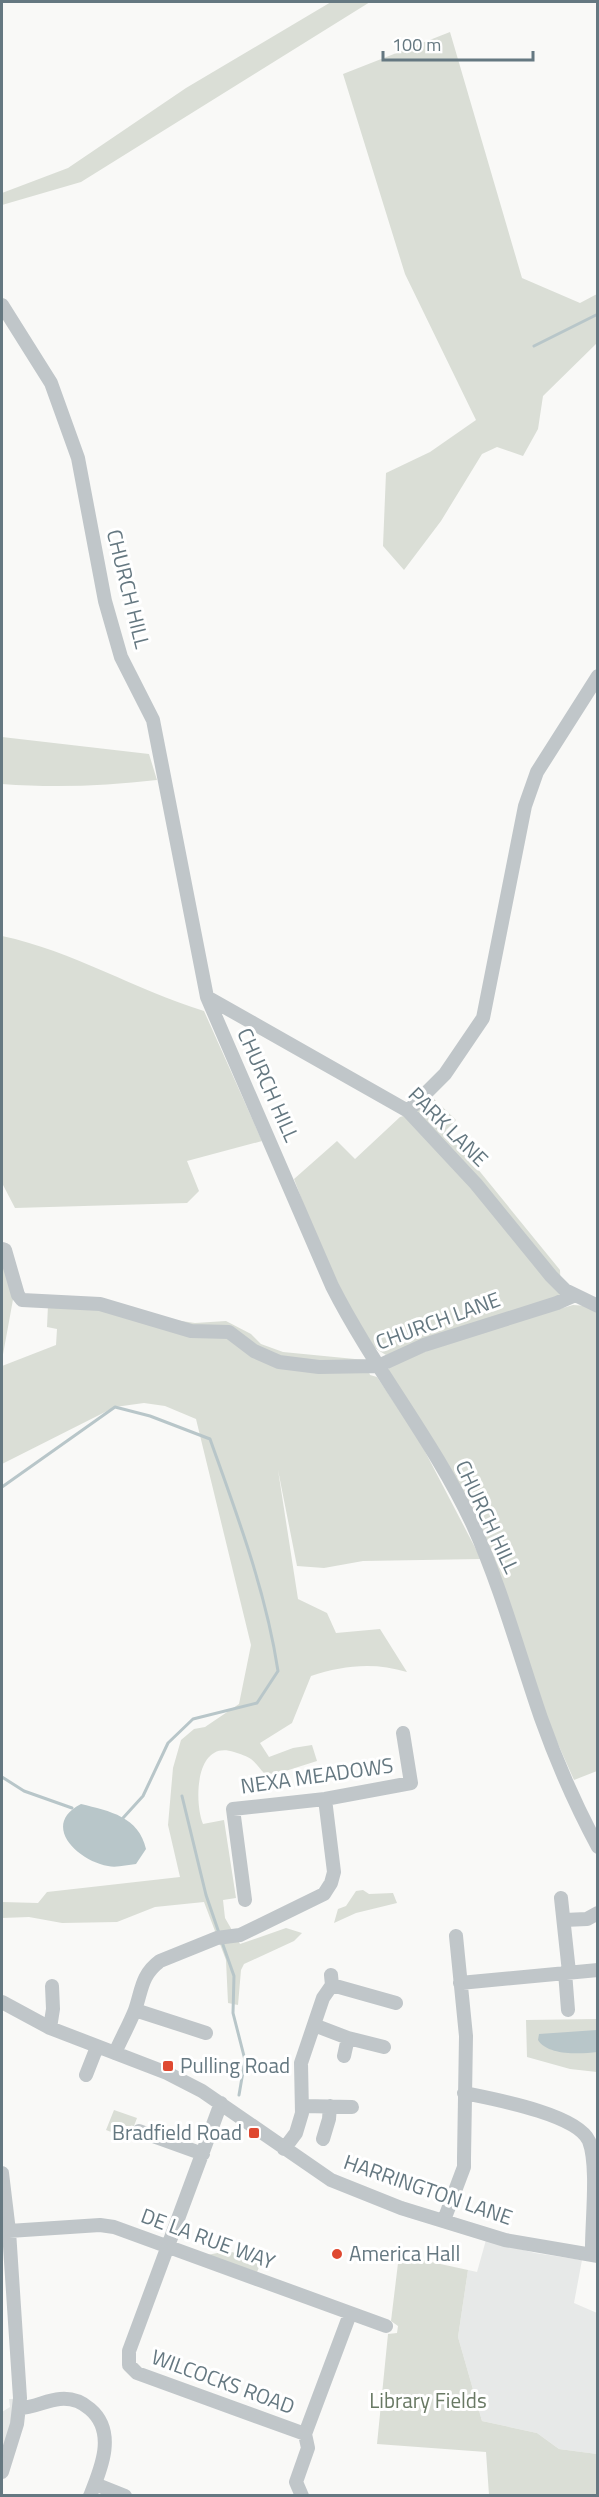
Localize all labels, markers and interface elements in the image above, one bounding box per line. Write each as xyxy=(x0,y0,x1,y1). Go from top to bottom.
scale bar xyxy=(383,24,533,62)
text: 100 m xyxy=(392,31,441,58)
street label: CHURCH HILL xyxy=(99,526,159,652)
street label: CHURCH HILL xyxy=(230,1022,308,1147)
street label: PARK LANE xyxy=(401,1079,496,1174)
street label: CHURCH LANE xyxy=(371,1283,505,1357)
street label: CHURCH HILL xyxy=(448,1455,528,1579)
street label: NEXA MEADOWS xyxy=(238,1748,395,1802)
place label: Pulling Road xyxy=(180,2049,290,2081)
marker: Pulling Road xyxy=(161,2059,175,2073)
place label: Bradfield Road xyxy=(112,2116,242,2148)
marker: Bradfield Road xyxy=(247,2126,261,2140)
street label: HARRINGTON LANE xyxy=(340,2145,517,2233)
street label: DE LA RUE WAY xyxy=(137,2199,281,2277)
place label: America Hall xyxy=(349,2237,460,2269)
marker: America Hall xyxy=(330,2247,344,2261)
street label: WILCOCKS ROAD xyxy=(147,2340,300,2422)
park label: Library Fields xyxy=(369,2384,487,2416)

